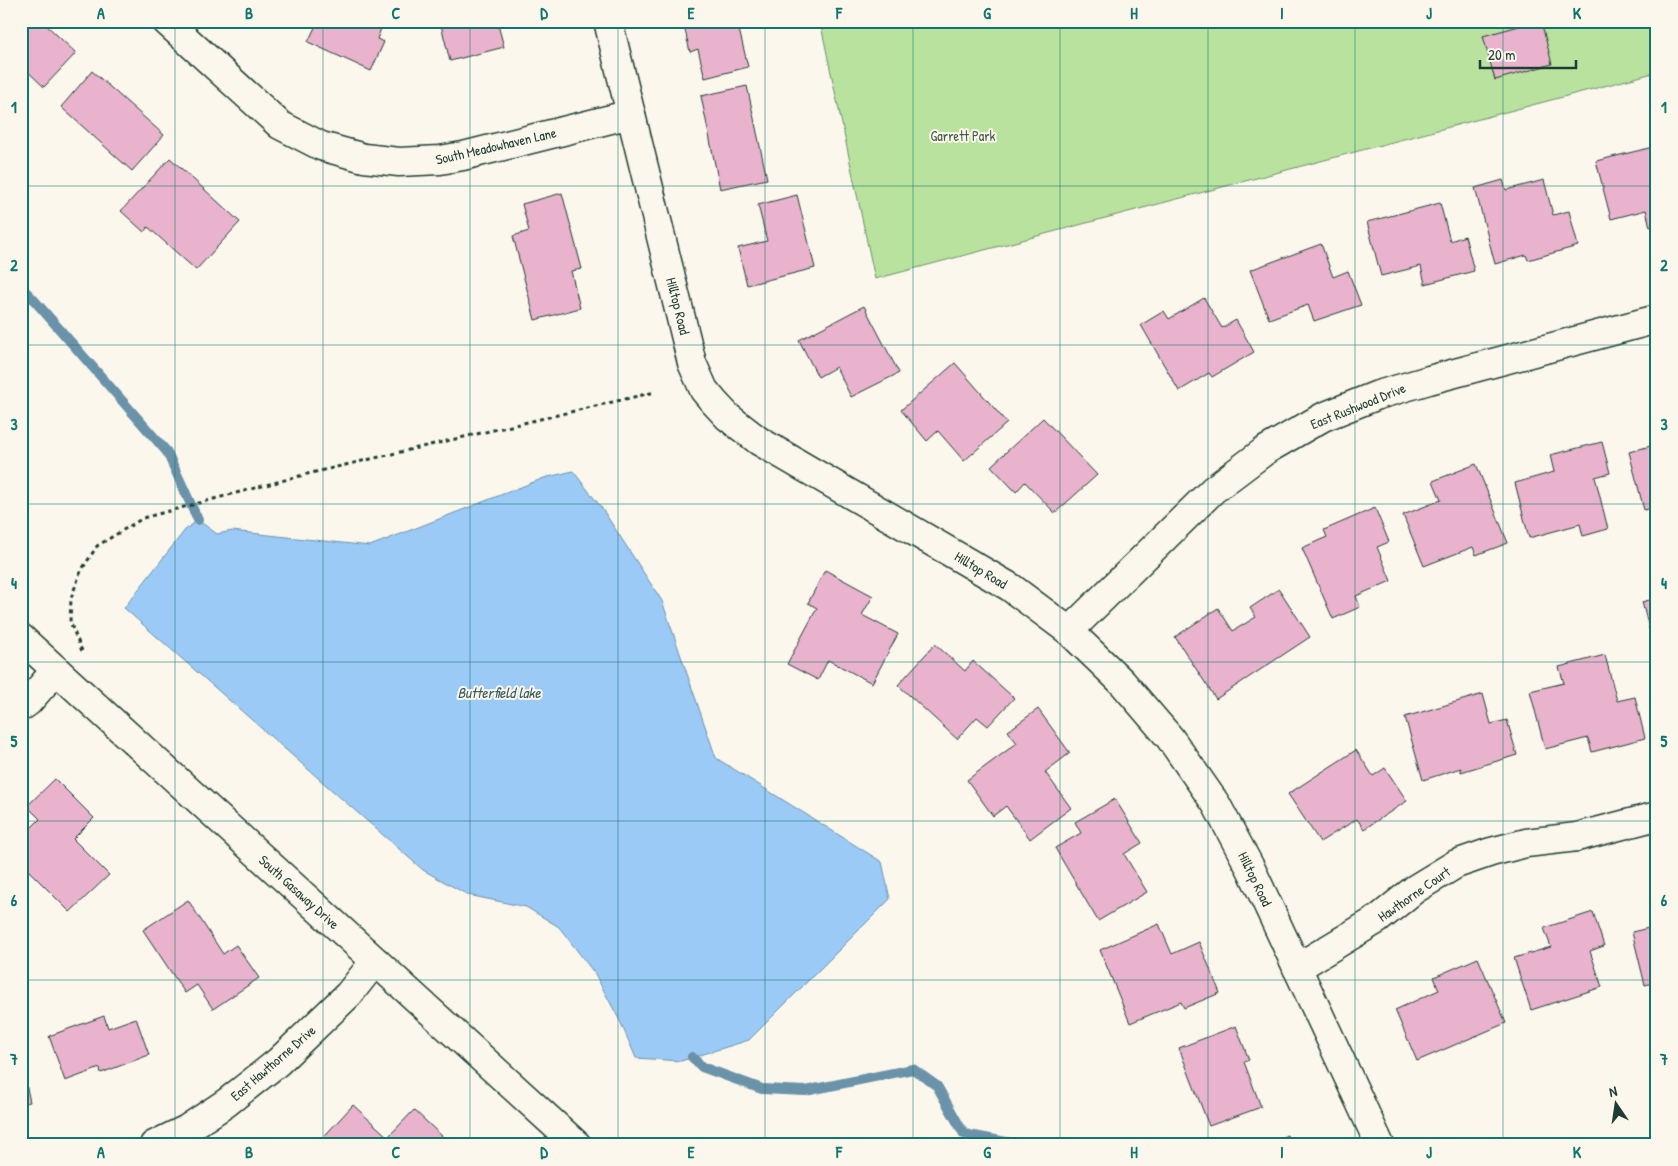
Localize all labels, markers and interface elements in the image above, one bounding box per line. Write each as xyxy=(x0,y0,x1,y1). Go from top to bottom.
text: A xyxy=(97,2,105,24)
text: B xyxy=(245,2,253,24)
text: C xyxy=(392,2,401,24)
text: D xyxy=(540,2,548,24)
text: E xyxy=(687,2,695,24)
text: F xyxy=(835,2,843,24)
text: G xyxy=(983,2,991,24)
text: H xyxy=(1130,2,1138,24)
text: I xyxy=(1280,2,1284,24)
text: J xyxy=(1426,2,1432,24)
text: K xyxy=(1573,2,1582,24)
scale bar xyxy=(1480,38,1577,70)
text: 20 m xyxy=(1488,44,1515,65)
text: 1 xyxy=(11,96,17,118)
text: 1 xyxy=(1661,96,1667,118)
street label: South Meadowhaven Lane xyxy=(434,122,558,169)
park label: Garrett Park xyxy=(931,126,996,145)
text: 2 xyxy=(10,254,18,276)
text: 2 xyxy=(1660,254,1668,276)
street label: Hilltop Road xyxy=(661,275,695,337)
street label: East Rushwood Drive xyxy=(1307,378,1409,433)
text: 3 xyxy=(10,413,18,435)
text: 3 xyxy=(1660,413,1668,435)
street label: Hilltop Road xyxy=(951,546,1012,594)
text: 4 xyxy=(11,572,17,594)
text: 4 xyxy=(1661,572,1667,594)
water label: Butterfield lake xyxy=(458,682,542,703)
text: 5 xyxy=(11,730,18,752)
text: 5 xyxy=(1661,730,1668,752)
street label: Hilltop Road xyxy=(1233,848,1277,910)
street label: South Gasaway Drive xyxy=(254,850,344,934)
street label: Hawthorne Court xyxy=(1374,861,1454,926)
text: 6 xyxy=(11,889,18,911)
text: 6 xyxy=(1661,889,1668,911)
street label: East Hawthorne Drive xyxy=(226,1020,320,1105)
text: 7 xyxy=(9,1048,18,1070)
text: 7 xyxy=(1659,1048,1668,1070)
north arrow xyxy=(1590,1078,1640,1128)
text: N xyxy=(1607,1081,1619,1101)
text: A xyxy=(97,1141,105,1163)
text: B xyxy=(245,1141,253,1163)
text: C xyxy=(392,1141,401,1163)
text: D xyxy=(540,1141,548,1163)
text: E xyxy=(687,1141,695,1163)
text: F xyxy=(835,1141,843,1163)
text: G xyxy=(983,1141,991,1163)
text: H xyxy=(1130,1141,1138,1163)
text: I xyxy=(1280,1141,1284,1163)
text: J xyxy=(1426,1141,1432,1163)
text: K xyxy=(1573,1141,1582,1163)

